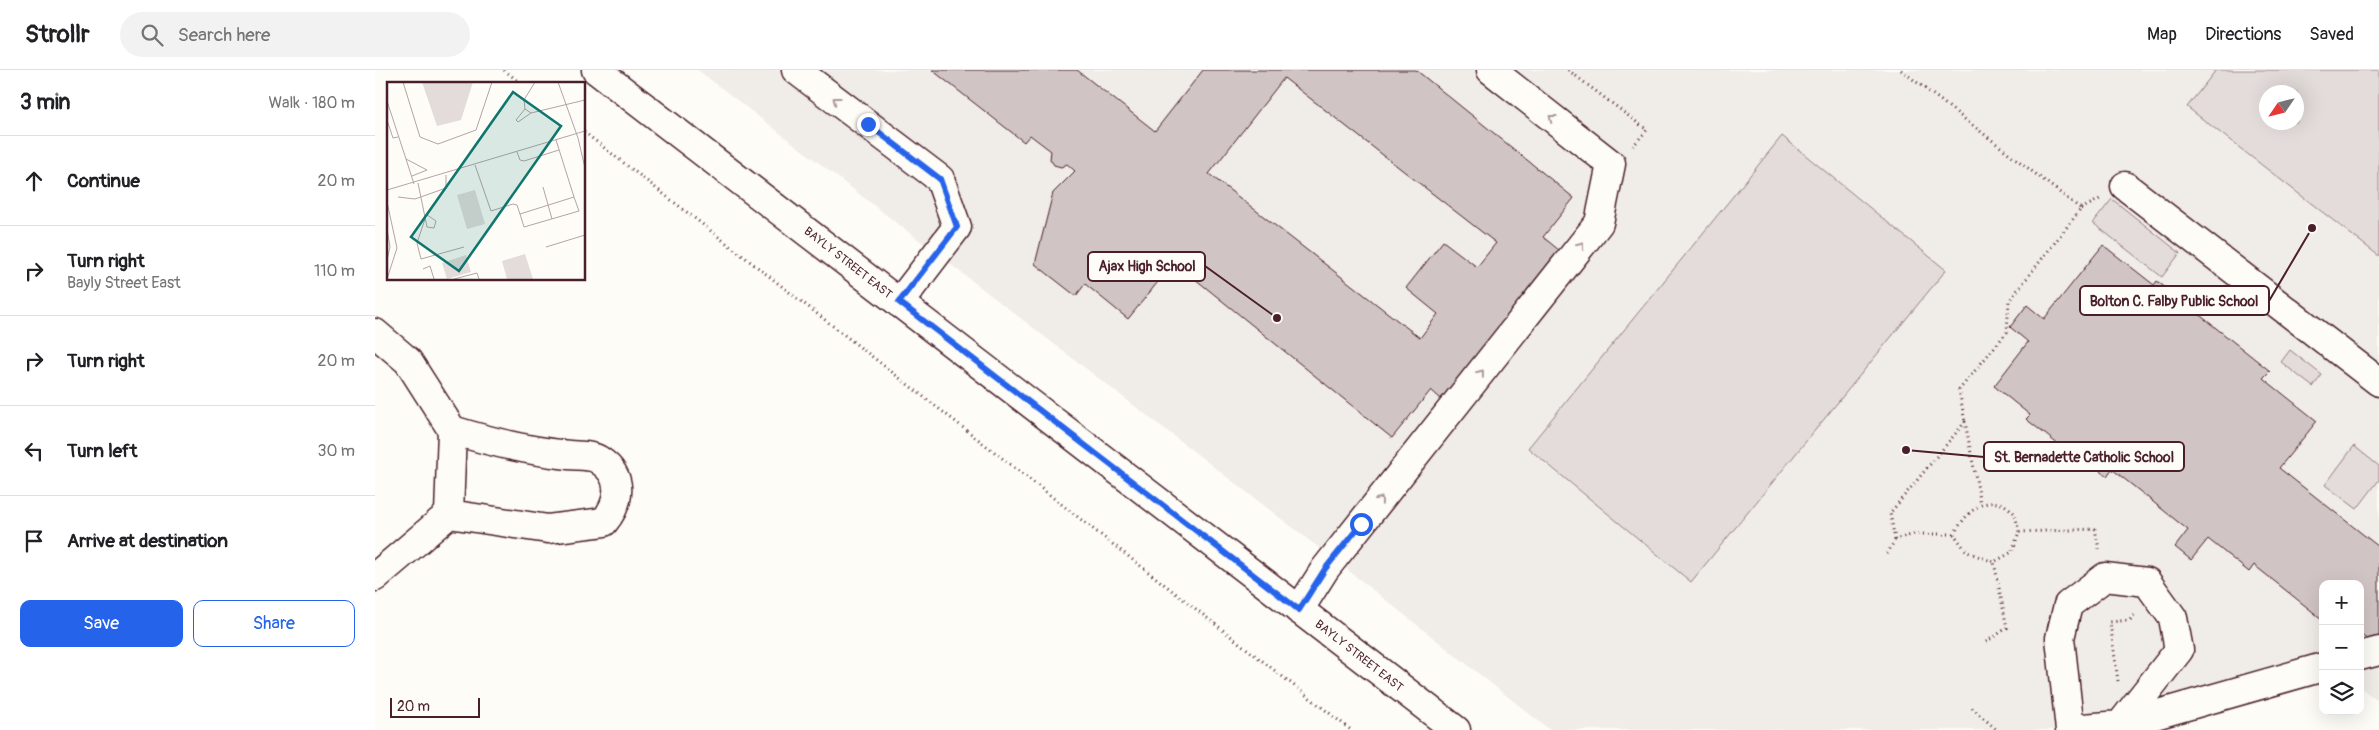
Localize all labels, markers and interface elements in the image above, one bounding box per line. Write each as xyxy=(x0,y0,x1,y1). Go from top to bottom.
search box xyxy=(120,12,470,57)
text: Strollr xyxy=(25,20,90,49)
icon: search xyxy=(138,21,166,49)
text: Search here xyxy=(178,23,270,47)
text: Map xyxy=(2147,23,2177,46)
text: Directions xyxy=(2205,23,2281,46)
text: Saved xyxy=(2309,23,2354,46)
inset map xyxy=(387,82,585,280)
north arrow xyxy=(2259,85,2304,130)
text: 3 min xyxy=(20,89,70,116)
text: Walk · 180 m xyxy=(268,93,355,113)
one-way arrow xyxy=(833,98,842,106)
route end xyxy=(857,113,880,136)
one-way arrow xyxy=(1548,115,1558,124)
icon: ahead xyxy=(20,167,48,195)
text: Continue xyxy=(67,169,140,193)
text: 20 m xyxy=(317,171,355,191)
street label: BAYLY STREET EAST xyxy=(801,224,895,302)
one-way arrow xyxy=(1576,242,1584,251)
text: Turn right xyxy=(67,249,145,273)
callout: Ajax High School xyxy=(1088,252,1205,281)
icon: right xyxy=(20,257,48,285)
text: Ajax High School xyxy=(1098,258,1196,275)
text: 110 m xyxy=(314,261,355,281)
text: Bayly Street East xyxy=(67,273,181,293)
callout: Bolton C. Falby Public School xyxy=(2080,286,2269,315)
text: Bolton C. Falby Public School xyxy=(2090,293,2258,310)
icon: right xyxy=(20,347,48,375)
text: Turn right xyxy=(67,349,145,373)
text: 20 m xyxy=(317,351,355,371)
one-way arrow xyxy=(1475,369,1484,378)
icon: left xyxy=(20,437,48,465)
text: Turn left xyxy=(67,439,137,463)
text: 30 m xyxy=(317,441,355,461)
callout: St. Bernadette Catholic School xyxy=(1984,442,2184,471)
text: St. Bernadette Catholic School xyxy=(1994,449,2174,466)
one-way arrow xyxy=(1374,497,1382,506)
route start xyxy=(1350,513,1373,536)
icon: arrive xyxy=(20,527,48,555)
text: Arrive at destination xyxy=(67,529,228,553)
map controls xyxy=(2319,580,2364,715)
button: + xyxy=(2319,580,2364,625)
button: Save xyxy=(20,600,183,647)
button: Share xyxy=(193,600,355,647)
street label: BAYLY STREET EAST xyxy=(1312,617,1406,695)
button: − xyxy=(2319,625,2364,670)
button: layers xyxy=(2319,670,2364,715)
scale bar xyxy=(390,695,480,718)
text: 20 m xyxy=(397,698,430,715)

